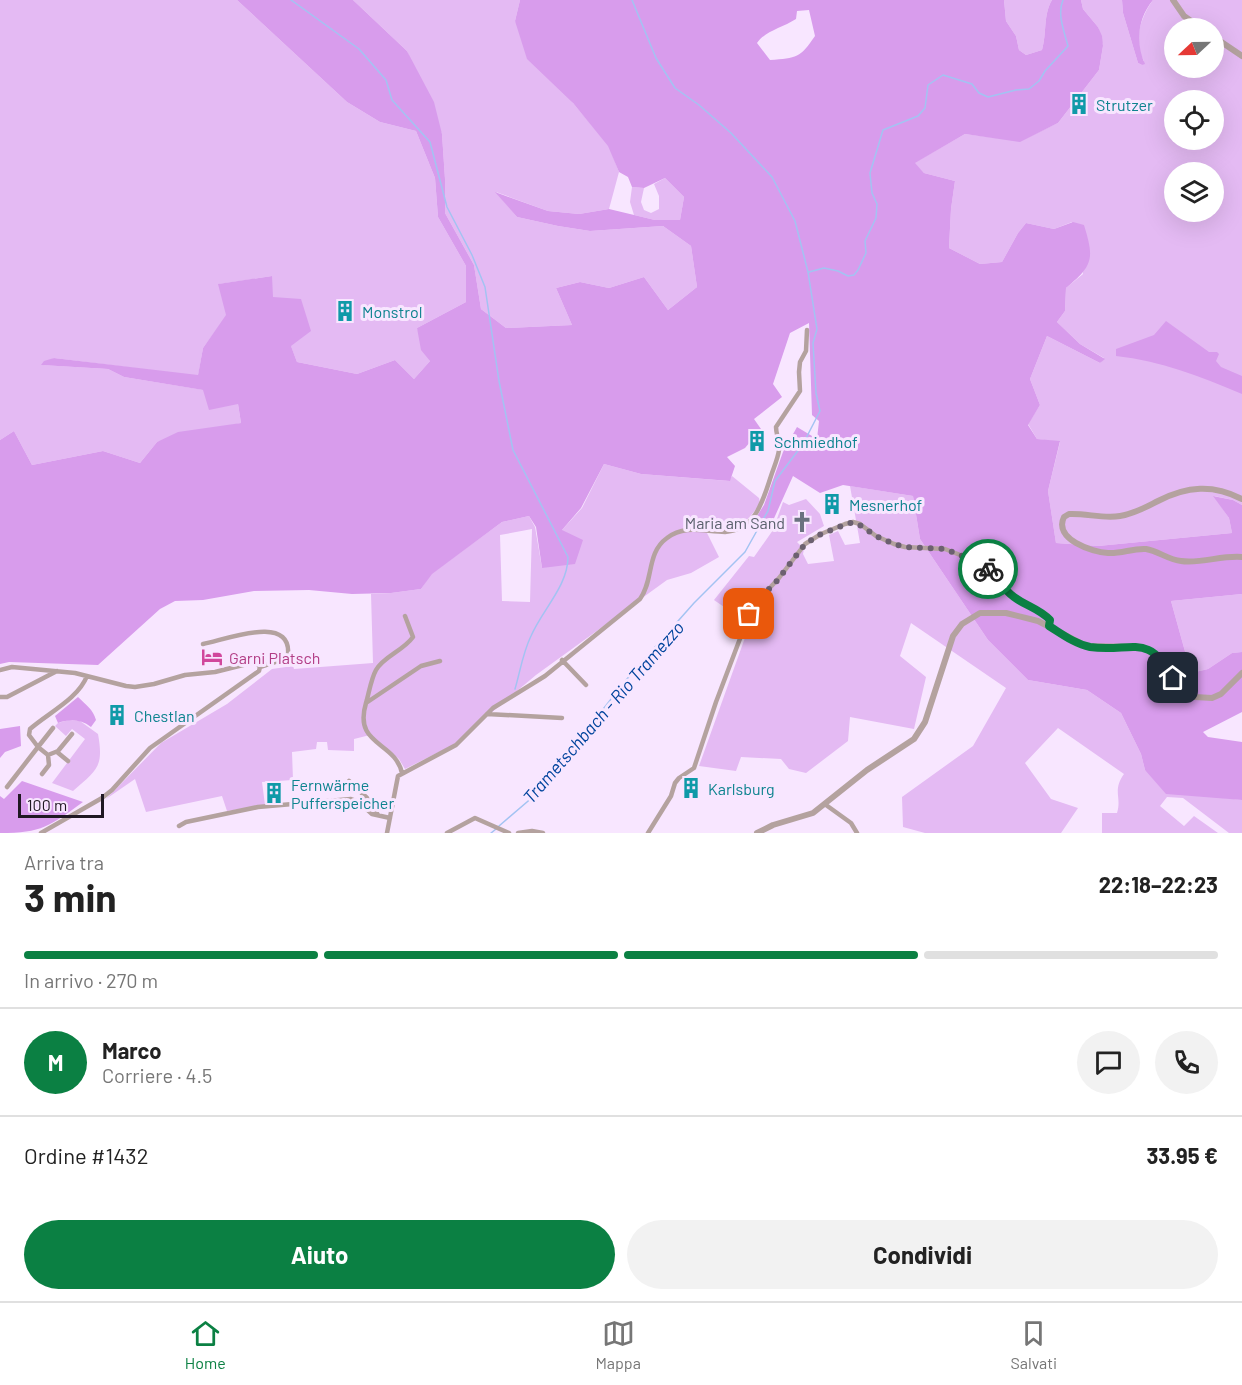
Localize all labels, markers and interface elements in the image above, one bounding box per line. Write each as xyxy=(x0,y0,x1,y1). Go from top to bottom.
north arrow xyxy=(1164,18,1224,78)
map controls xyxy=(1164,18,1224,222)
button: locate xyxy=(1164,90,1224,150)
building icon: Strutzer xyxy=(1067,92,1091,116)
place label: Strutzer xyxy=(1096,95,1153,114)
button: layers xyxy=(1164,162,1224,222)
building icon: Monstrol xyxy=(333,299,357,323)
place label: Monstrol xyxy=(362,302,422,321)
building icon: Schmiedhof xyxy=(745,429,769,453)
place label: Schmiedhof xyxy=(774,432,858,451)
building icon: Mesnerhof xyxy=(820,492,844,516)
place label: Mesnerhof xyxy=(849,495,923,514)
church icon: Maria am Sand xyxy=(790,510,814,534)
place label: Maria am Sand xyxy=(685,513,785,532)
courier xyxy=(958,539,1018,599)
icon: bike xyxy=(972,553,1005,586)
pin xyxy=(723,588,774,639)
icon: bag xyxy=(732,597,765,630)
water label: Trametschbach - Rio Tramezzo xyxy=(518,616,688,808)
hotel icon: Garni Platsch xyxy=(200,645,224,669)
place label: Garni Platsch xyxy=(229,648,320,667)
pin xyxy=(1147,652,1198,703)
icon: home xyxy=(1156,661,1189,694)
building icon: Chestlan xyxy=(105,703,129,727)
place label: Chestlan xyxy=(134,706,195,725)
place label: Fernwärme Pufferspeicher xyxy=(291,775,394,812)
building icon: Karlsburg xyxy=(679,776,703,800)
place label: Karlsburg xyxy=(708,779,775,798)
building icon: Fernwärme Pufferspeicher xyxy=(262,781,286,805)
scale bar xyxy=(18,791,104,818)
text: 100 m xyxy=(27,795,67,814)
text: Arriva tra xyxy=(24,850,104,874)
text: 22:18–22:23 xyxy=(1099,871,1218,897)
text: 3 min xyxy=(24,873,117,920)
text: In arrivo · 270 m xyxy=(24,968,158,992)
button: chat xyxy=(1077,1031,1140,1094)
button: phone xyxy=(1155,1031,1218,1094)
text: Marco xyxy=(102,1037,161,1063)
text: M xyxy=(48,1049,63,1075)
text: Corriere · 4.5 xyxy=(102,1063,212,1087)
text: Ordine #1432 xyxy=(24,1142,148,1168)
text: 33.95 € xyxy=(1146,1142,1218,1168)
button: Aiuto xyxy=(24,1220,615,1289)
button: Condividi xyxy=(627,1220,1218,1289)
tab: Home xyxy=(185,1317,226,1372)
tab: Mappa xyxy=(595,1317,641,1372)
tab: Salvati xyxy=(1011,1317,1057,1372)

